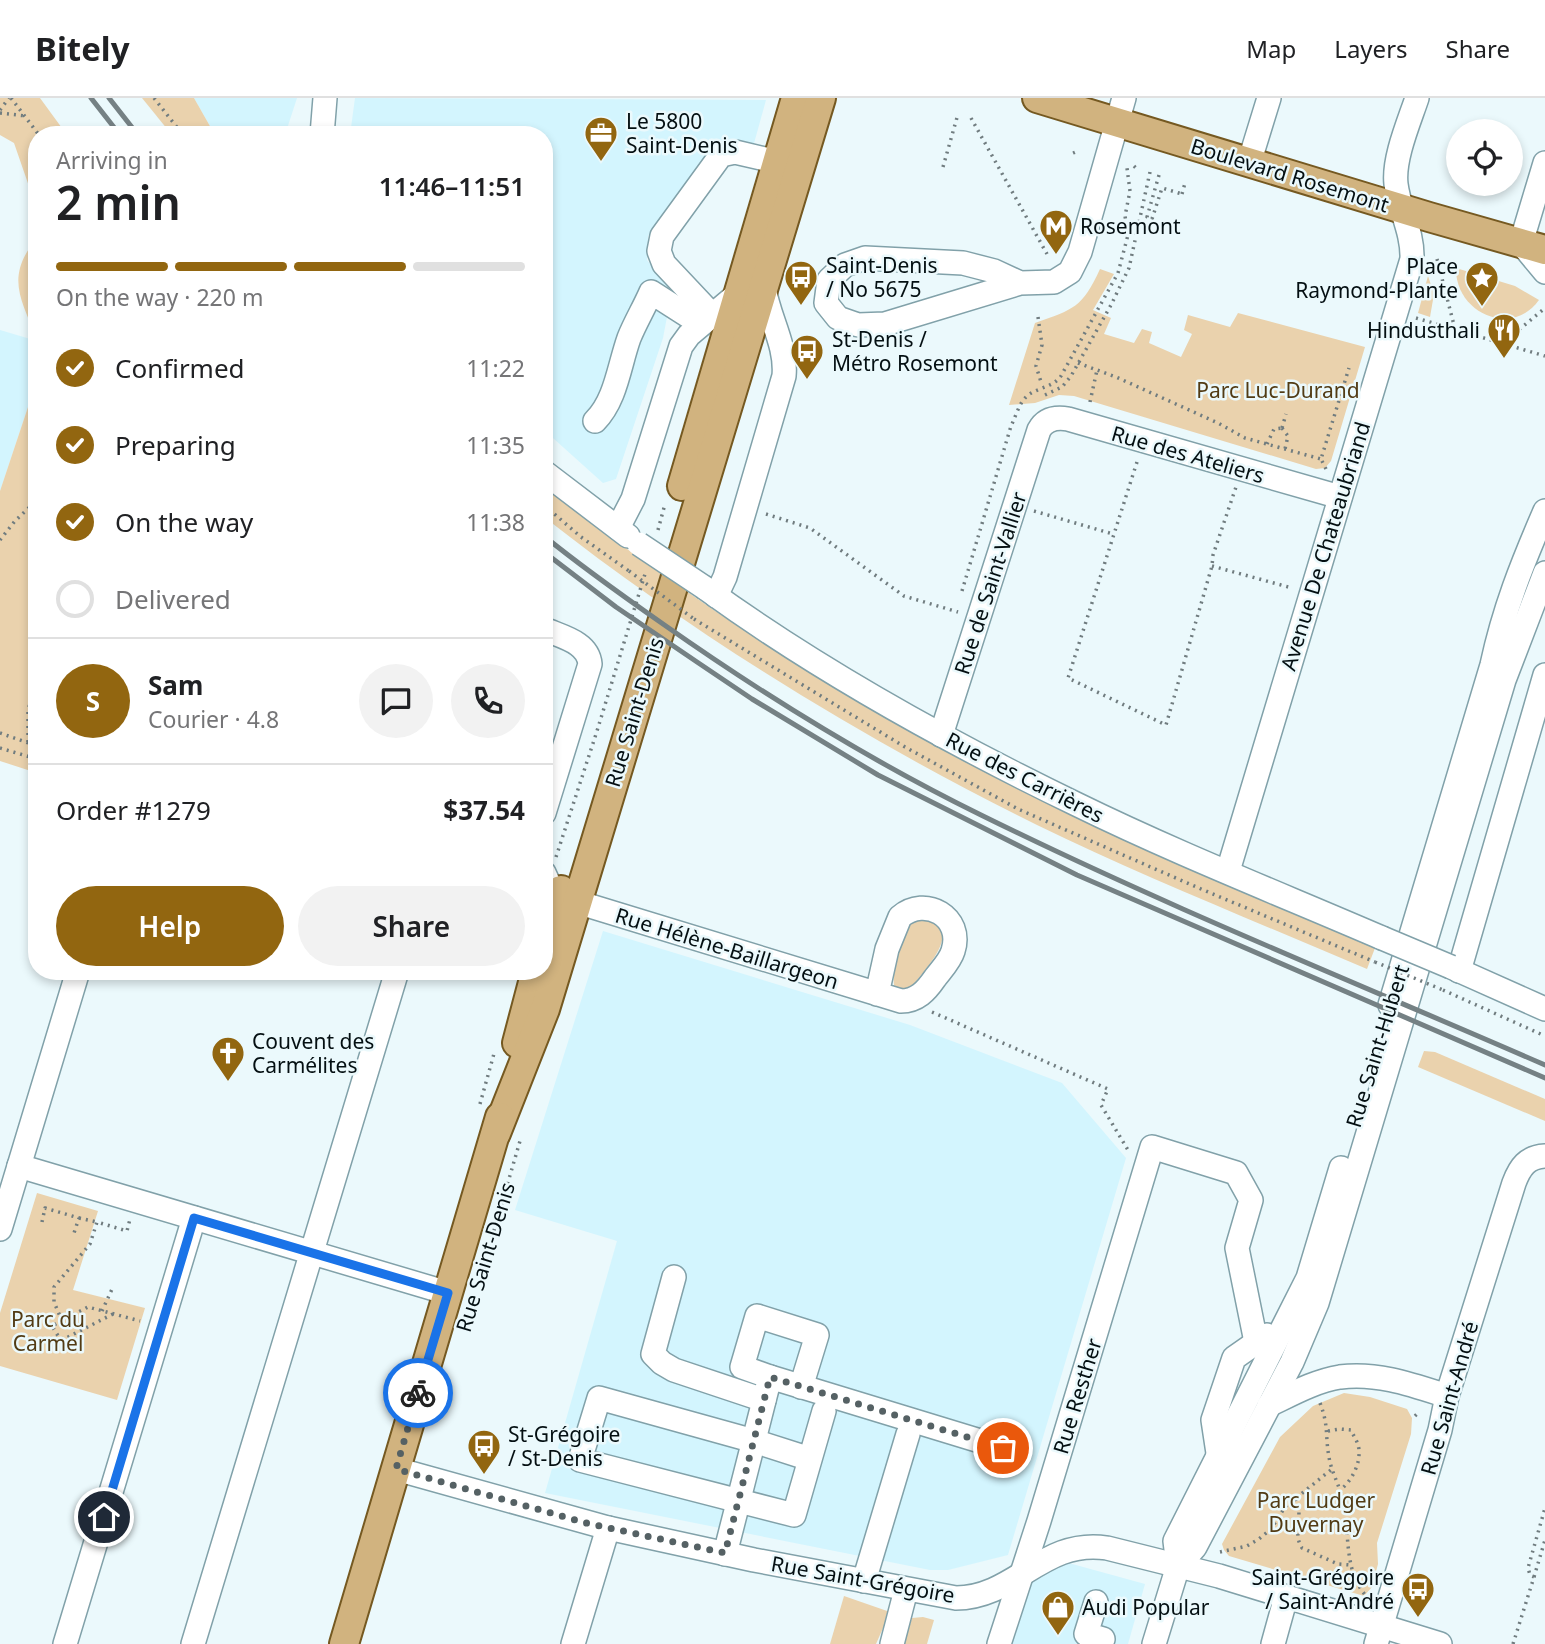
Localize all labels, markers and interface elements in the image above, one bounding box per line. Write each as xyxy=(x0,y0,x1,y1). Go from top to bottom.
text: Bitely xyxy=(35,26,130,71)
text: Map xyxy=(1246,32,1296,65)
text: Layers xyxy=(1334,32,1408,65)
text: Share xyxy=(1446,32,1510,65)
place label: Le 5800 Saint-Denis xyxy=(626,107,738,159)
office icon: Le 5800 Saint-Denis xyxy=(582,114,620,163)
map controls xyxy=(1446,119,1523,196)
button: locate xyxy=(1446,119,1523,196)
street label: Boulevard Rosemont xyxy=(1187,132,1393,219)
text: Arriving in xyxy=(56,144,168,176)
text: 11:46–11:51 xyxy=(379,168,525,204)
text: 2 min xyxy=(56,171,181,233)
metro station icon: Rosemont xyxy=(1037,207,1075,256)
place label: Rosemont xyxy=(1080,212,1181,240)
place label: Saint-Denis / No 5675 xyxy=(826,251,938,303)
place label: Place Raymond-Plante xyxy=(1295,252,1458,304)
bus stop icon: Saint-Denis / No 5675 xyxy=(782,258,820,307)
place icon: Place Raymond-Plante xyxy=(1463,259,1501,308)
text: On the way · 220 m xyxy=(56,281,263,313)
restaurant icon: Hindusthali xyxy=(1485,311,1523,360)
place label: Hindusthali xyxy=(1367,316,1480,344)
place label: St-Denis / Métro Rosemont xyxy=(832,325,998,377)
bus stop icon: St-Denis / Métro Rosemont xyxy=(788,332,826,381)
icon: check xyxy=(56,349,94,387)
text: Confirmed xyxy=(115,350,245,386)
text: 11:22 xyxy=(466,352,525,384)
park label: Parc Luc-Durand xyxy=(1196,376,1360,404)
street label: Avenue De Chateaubriand xyxy=(1274,418,1376,674)
street label: Rue des Ateliers xyxy=(1108,419,1268,489)
icon: check xyxy=(56,426,94,464)
text: Preparing xyxy=(115,427,236,463)
text: 11:35 xyxy=(466,429,525,461)
street label: Rue de Saint-Vallier xyxy=(947,488,1033,678)
icon: check xyxy=(56,503,94,541)
text: On the way xyxy=(115,504,253,540)
text: 11:38 xyxy=(466,506,525,538)
text: Delivered xyxy=(115,581,231,617)
street label: Rue Saint-Denis xyxy=(598,634,670,790)
button: chat xyxy=(359,664,433,738)
button: phone xyxy=(451,664,525,738)
text: Sam xyxy=(148,667,203,703)
text: S xyxy=(86,683,100,719)
text: Courier · 4.8 xyxy=(148,703,279,735)
street label: Rue des Carrières xyxy=(941,725,1109,829)
text: Order #1279 xyxy=(56,792,211,828)
text: $37.54 xyxy=(443,792,525,828)
button: Help xyxy=(56,886,284,966)
button: Share xyxy=(298,886,525,966)
street label: Rue Hélène-Baillargeon xyxy=(612,901,842,995)
street label: Rue Saint-Hubert xyxy=(1339,961,1415,1131)
place label: Couvent des Carmélites xyxy=(252,1027,374,1079)
church icon: Couvent des Carmélites xyxy=(209,1034,247,1083)
street label: Rue Saint-Denis xyxy=(449,1179,521,1335)
park label: Parc du Carmel xyxy=(11,1305,85,1357)
street label: Rue Saint-André xyxy=(1414,1318,1484,1478)
street label: Rue Resther xyxy=(1046,1335,1108,1457)
courier xyxy=(383,1358,453,1428)
icon: bike xyxy=(399,1374,437,1412)
pin xyxy=(973,1418,1033,1478)
place label: St-Grégoire / St-Denis xyxy=(508,1420,620,1472)
bus stop icon: St-Grégoire / St-Denis xyxy=(465,1427,503,1476)
icon: bag xyxy=(984,1429,1022,1467)
park label: Parc Ludger Duvernay xyxy=(1257,1486,1376,1538)
pin xyxy=(74,1487,134,1547)
icon: home xyxy=(85,1498,123,1536)
street label: Rue Saint-Grégoire xyxy=(769,1549,957,1609)
place label: Saint-Grégoire / Saint-André xyxy=(1251,1563,1394,1615)
bus stop icon: Saint-Grégoire / Saint-André xyxy=(1399,1570,1437,1619)
shop icon: Audi Popular xyxy=(1039,1588,1077,1637)
place label: Audi Popular xyxy=(1082,1593,1210,1621)

